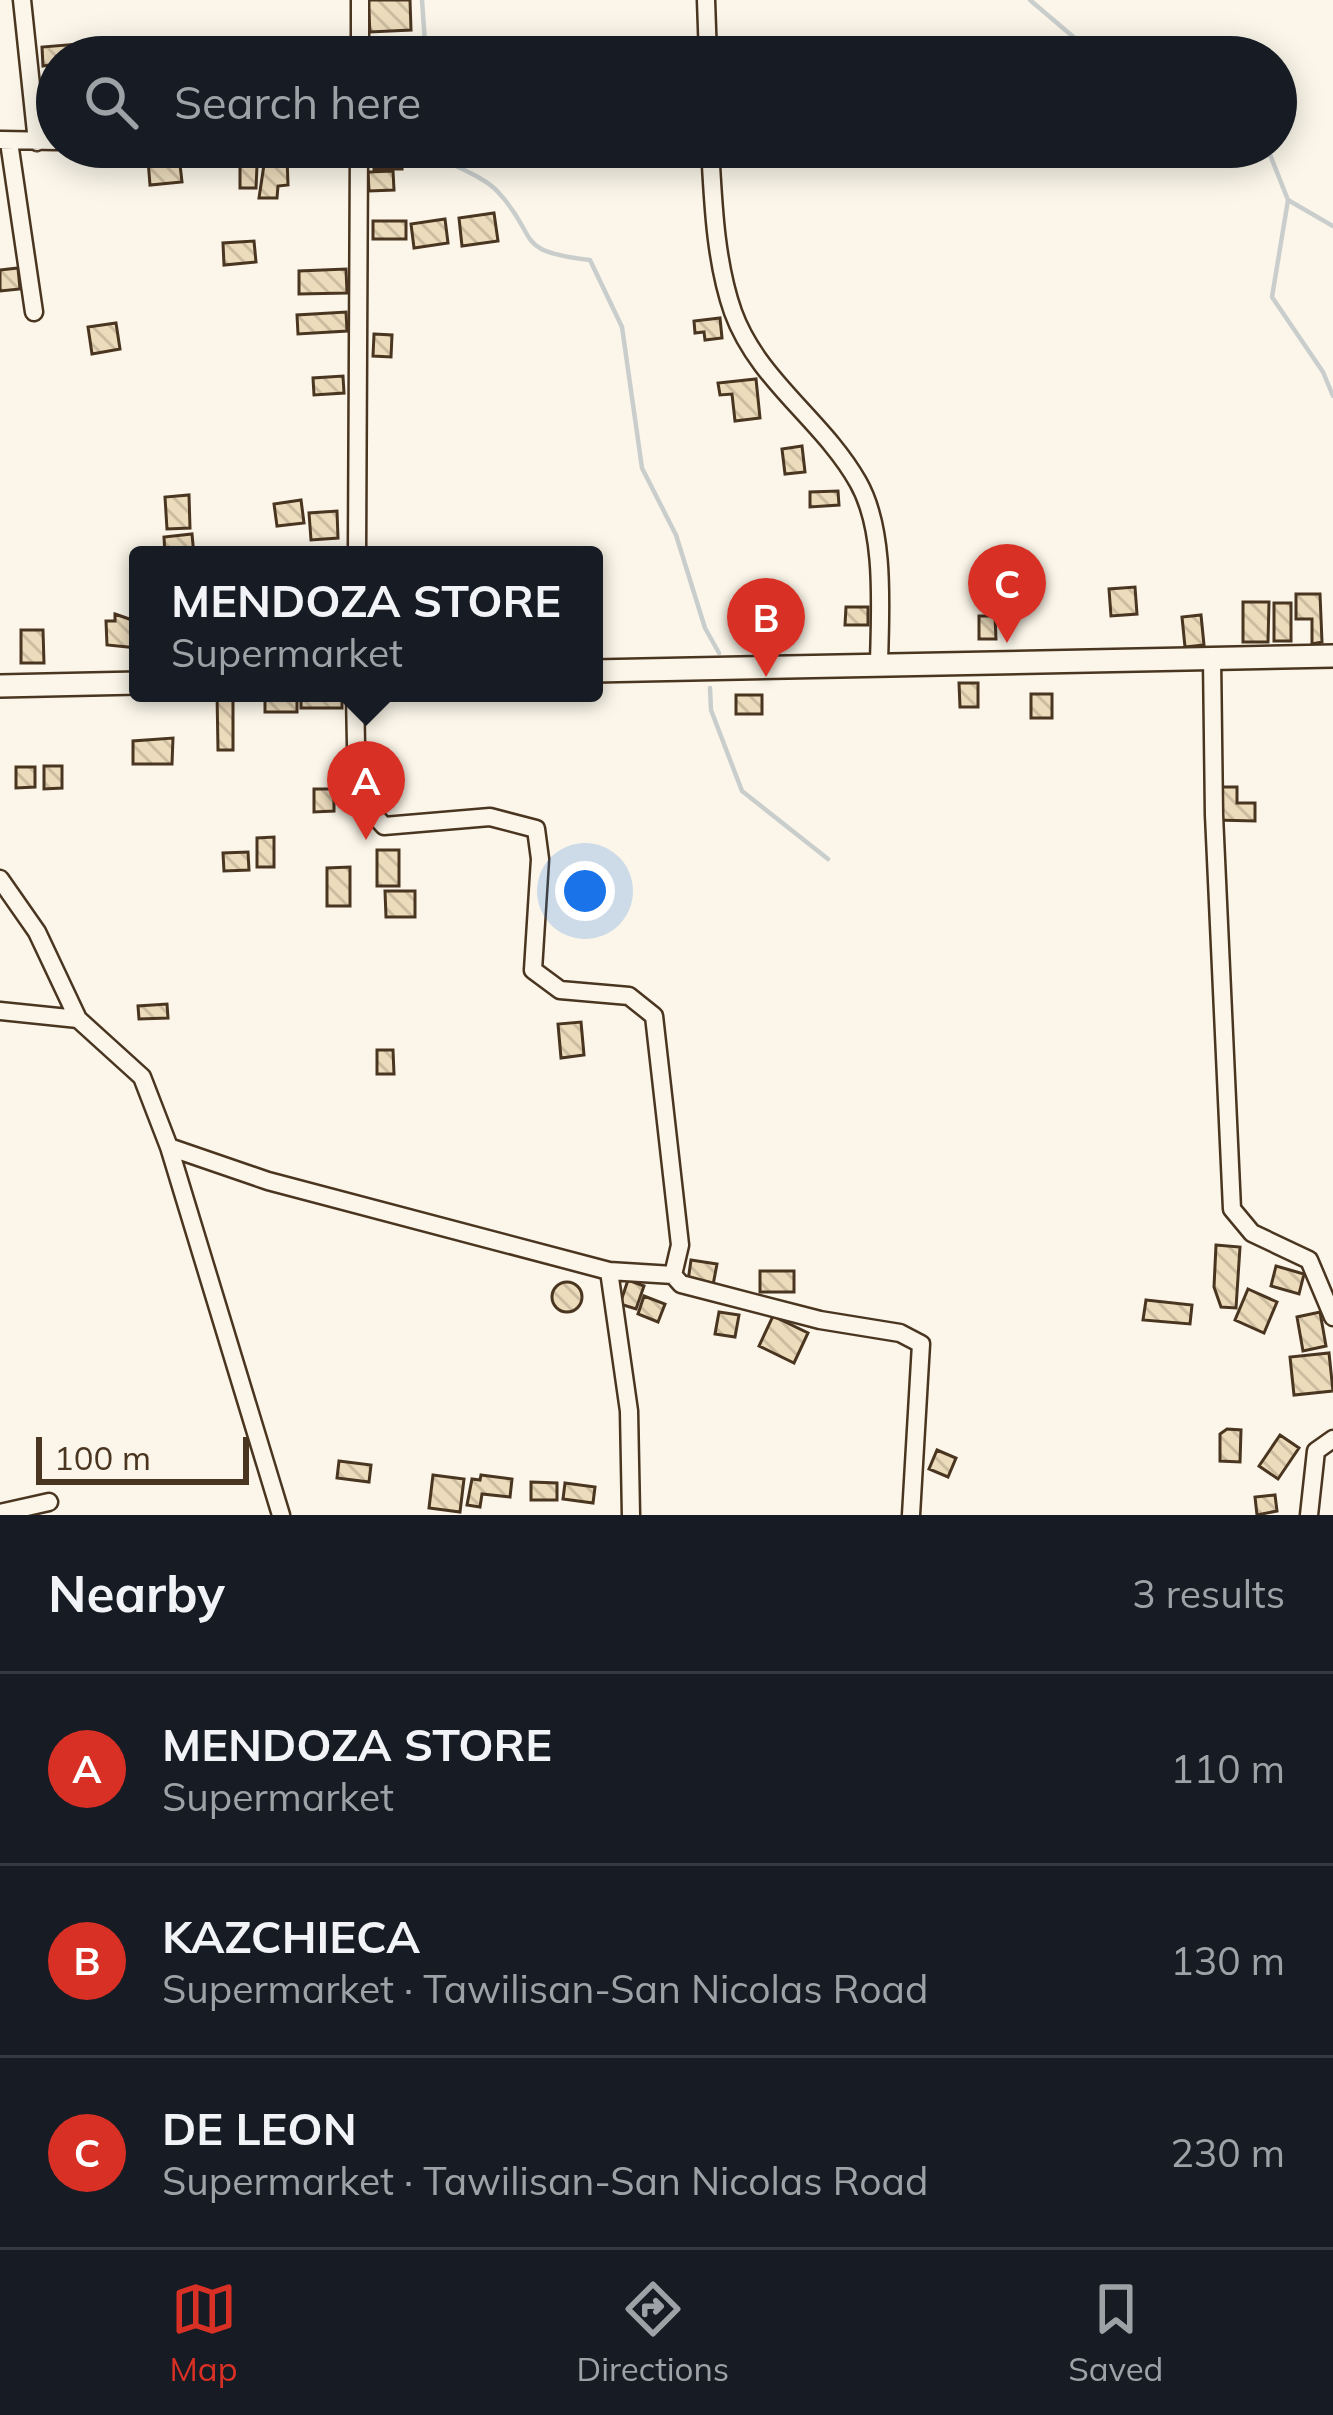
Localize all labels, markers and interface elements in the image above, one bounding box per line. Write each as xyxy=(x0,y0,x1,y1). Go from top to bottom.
search box xyxy=(36,36,1297,168)
icon: search xyxy=(78,69,144,135)
text: Search here xyxy=(174,74,421,130)
pin: C xyxy=(968,544,1046,643)
popup xyxy=(129,546,603,702)
text: MENDOZA STORE xyxy=(171,572,561,628)
pin: B xyxy=(727,578,805,677)
text: Supermarket xyxy=(171,628,403,677)
pin: A xyxy=(327,741,405,840)
your location xyxy=(555,861,615,921)
scale bar xyxy=(36,1431,249,1484)
text: 100 m xyxy=(54,1437,151,1478)
text: Nearby xyxy=(48,1561,225,1625)
text: 3 results xyxy=(1132,1569,1285,1618)
text: MENDOZA STORE xyxy=(162,1716,552,1772)
text: A xyxy=(72,1744,102,1793)
text: 110 m xyxy=(1170,1744,1285,1793)
text: Supermarket xyxy=(162,1772,394,1821)
text: KAZCHIECA xyxy=(162,1908,420,1964)
text: B xyxy=(74,1936,100,1985)
text: 130 m xyxy=(1170,1936,1285,1985)
text: Supermarket · Tawilisan-San Nicolas Road xyxy=(162,1964,928,2013)
text: DE LEON xyxy=(162,2100,357,2156)
text: C xyxy=(74,2128,100,2177)
text: 230 m xyxy=(1170,2128,1285,2177)
text: Supermarket · Tawilisan-San Nicolas Road xyxy=(162,2156,928,2205)
tab: Map xyxy=(170,2276,237,2389)
tab: Directions xyxy=(577,2276,729,2389)
tab: Saved xyxy=(1068,2276,1163,2389)

